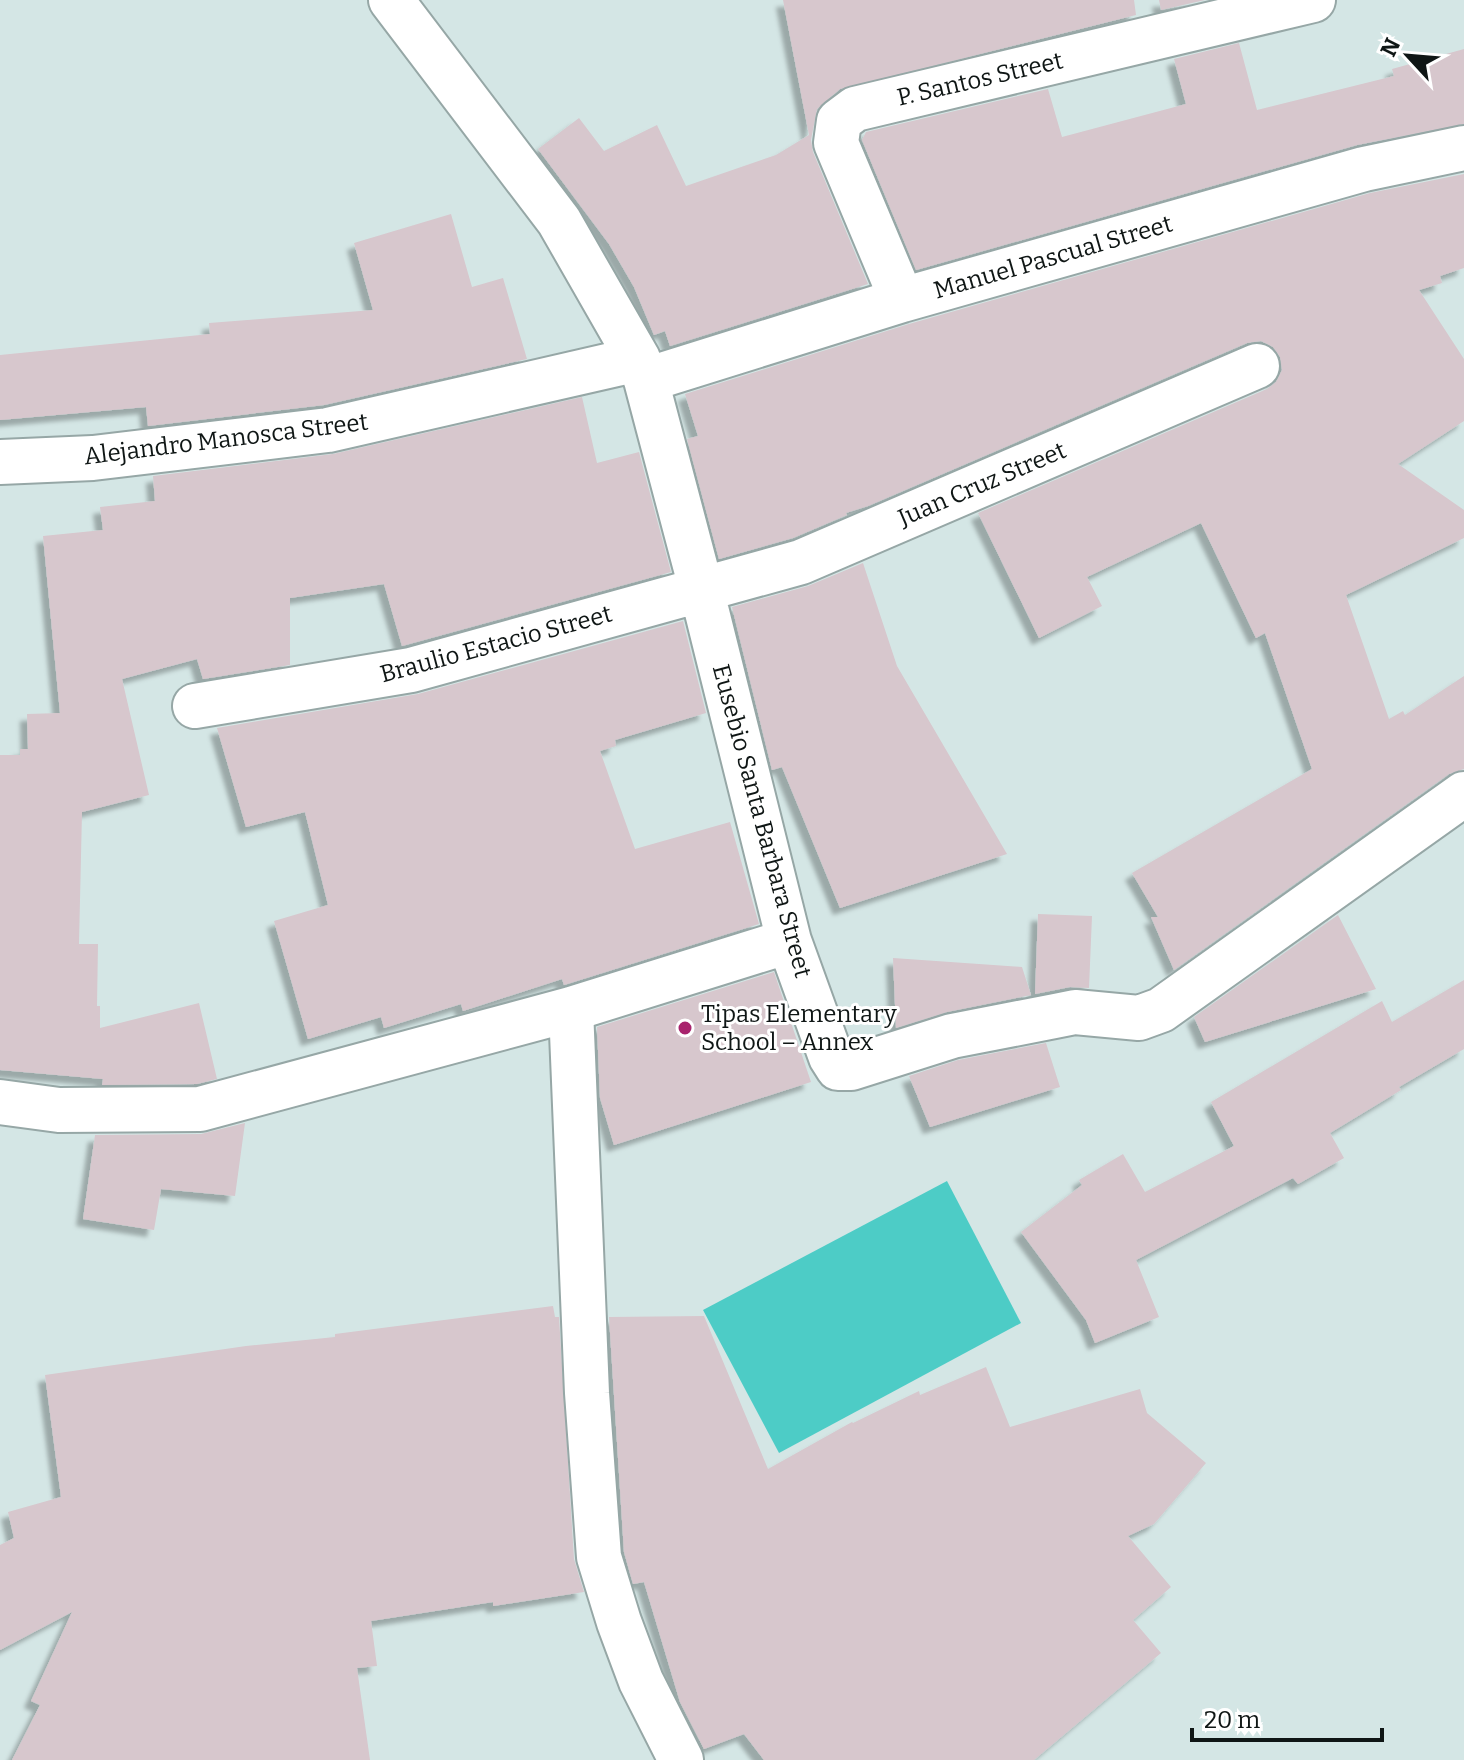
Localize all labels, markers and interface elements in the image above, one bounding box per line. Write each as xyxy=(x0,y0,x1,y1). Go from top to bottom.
north arrow xyxy=(1368,16,1448,96)
text: N xyxy=(1375,34,1406,61)
street label: P. Santos Street xyxy=(894,46,1066,112)
street label: Manuel Pascual Street xyxy=(931,209,1176,304)
street label: Alejandro Manosca Street xyxy=(82,408,370,470)
street label: Juan Cruz Street xyxy=(893,436,1070,532)
street label: Braulio Estacio Street xyxy=(377,600,615,688)
street label: Eusebio Santa Barbara Street xyxy=(707,661,817,981)
place label: Tipas Elementary School – Annex xyxy=(701,1000,897,1056)
marker: Tipas Elementary School – Annex xyxy=(676,1019,694,1037)
scale bar xyxy=(1192,1692,1382,1742)
text: 20 m xyxy=(1204,1706,1260,1734)

